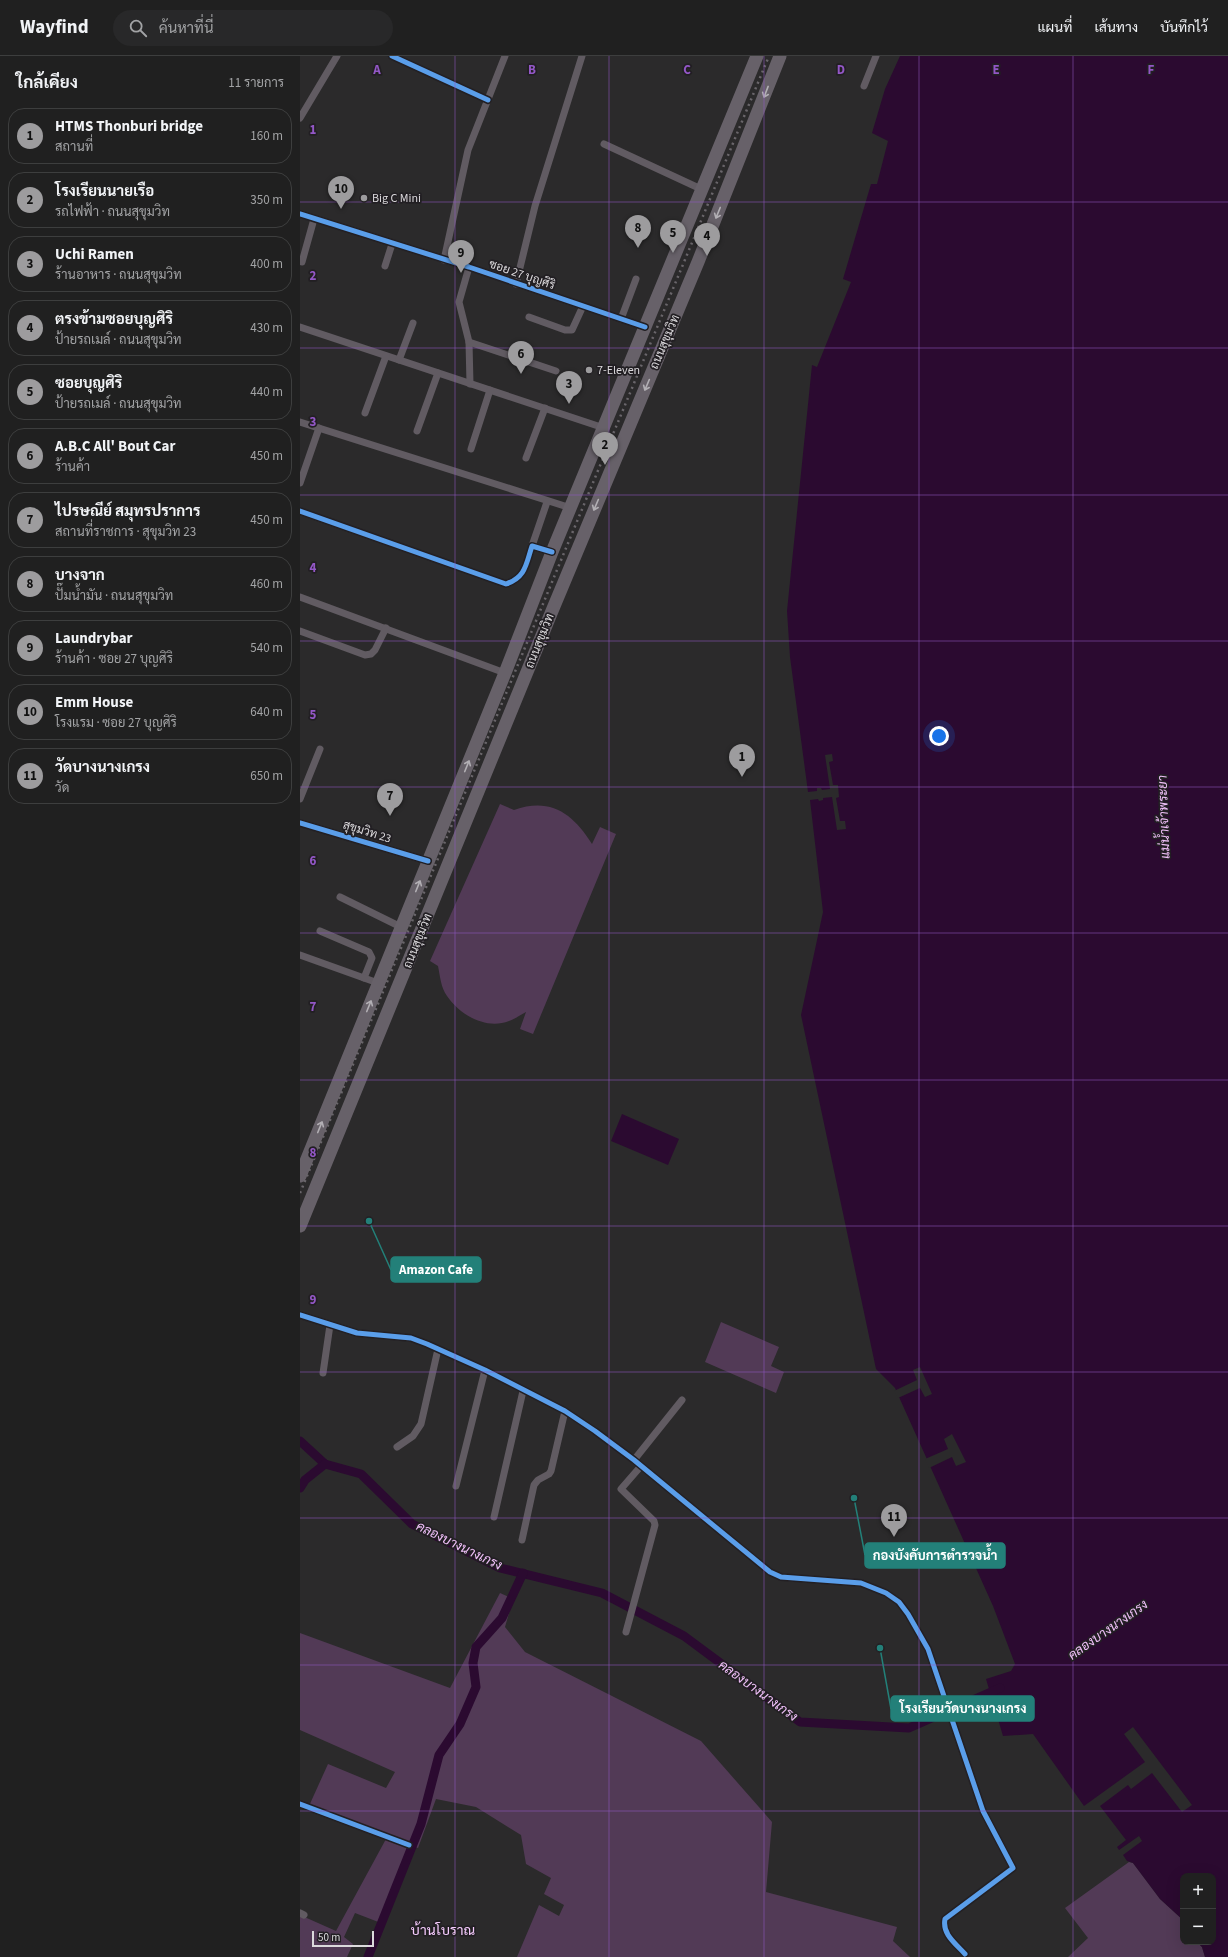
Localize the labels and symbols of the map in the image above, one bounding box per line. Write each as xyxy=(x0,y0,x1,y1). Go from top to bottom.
text: A xyxy=(372,61,381,79)
text: B xyxy=(528,61,536,79)
text: C xyxy=(683,61,691,79)
text: D xyxy=(837,61,845,79)
text: E xyxy=(992,61,1000,79)
text: F xyxy=(1148,61,1155,79)
one-way arrow xyxy=(762,86,770,98)
text: 1 xyxy=(310,121,317,139)
pin: 10 xyxy=(328,176,354,209)
place label: Big C Mini xyxy=(372,190,421,207)
marker: Big C Mini xyxy=(359,193,369,203)
one-way arrow xyxy=(713,206,721,218)
pin: 8 xyxy=(625,215,651,248)
pin: 5 xyxy=(660,220,686,253)
pin: 4 xyxy=(694,223,720,256)
pin: 9 xyxy=(448,240,474,273)
street label: ซอย 27 บุญศิริ xyxy=(487,256,557,294)
text: 2 xyxy=(310,267,317,285)
street label: ถนนสุขุมวิท xyxy=(646,312,684,372)
pin: 6 xyxy=(508,341,534,374)
place label: 7-Eleven xyxy=(597,362,640,379)
marker: 7-Eleven xyxy=(584,365,594,375)
pin: 3 xyxy=(556,371,582,404)
one-way arrow xyxy=(642,378,650,390)
text: 3 xyxy=(310,413,317,431)
pin: 2 xyxy=(592,432,618,465)
one-way arrow xyxy=(592,498,600,510)
text: 4 xyxy=(310,559,317,577)
street label: ถนนสุขุมวิท xyxy=(521,611,559,671)
text: 5 xyxy=(310,706,317,724)
your location xyxy=(929,726,949,746)
pin: 1 xyxy=(729,744,755,777)
one-way arrow xyxy=(463,760,471,772)
water label: แม่น้ำเจ้าพระยา xyxy=(1150,775,1174,859)
pin: 7 xyxy=(377,783,403,816)
street label: สุขุมวิท 23 xyxy=(341,817,393,847)
text: 6 xyxy=(310,852,317,870)
one-way arrow xyxy=(414,880,422,892)
street label: ถนนสุขุมวิท xyxy=(399,911,437,971)
text: 7 xyxy=(310,998,317,1016)
one-way arrow xyxy=(366,1001,373,1013)
one-way arrow xyxy=(317,1121,324,1133)
text: 8 xyxy=(310,1144,317,1162)
callout: Amazon Cafe xyxy=(391,1257,481,1282)
text: Amazon Cafe xyxy=(398,1261,473,1279)
text: 9 xyxy=(310,1291,317,1309)
pin: 11 xyxy=(881,1504,907,1537)
water label: คลองบางนางเกรง xyxy=(413,1517,505,1575)
callout: กองบังคับการตำรวจน้ำ xyxy=(865,1543,1005,1568)
text: กองบังคับการตำรวจน้ำ xyxy=(873,1543,997,1565)
water label: คลองบางนางเกรง xyxy=(1064,1596,1152,1664)
water label: คลองบางนางเกรง xyxy=(715,1656,801,1726)
callout: โรงเรียนวัดบางนางเกรง xyxy=(891,1696,1034,1721)
text: โรงเรียนวัดบางนางเกรง xyxy=(898,1699,1027,1718)
district label: บ้านโบราณ xyxy=(411,1921,475,1941)
scale bar xyxy=(312,1929,374,1948)

